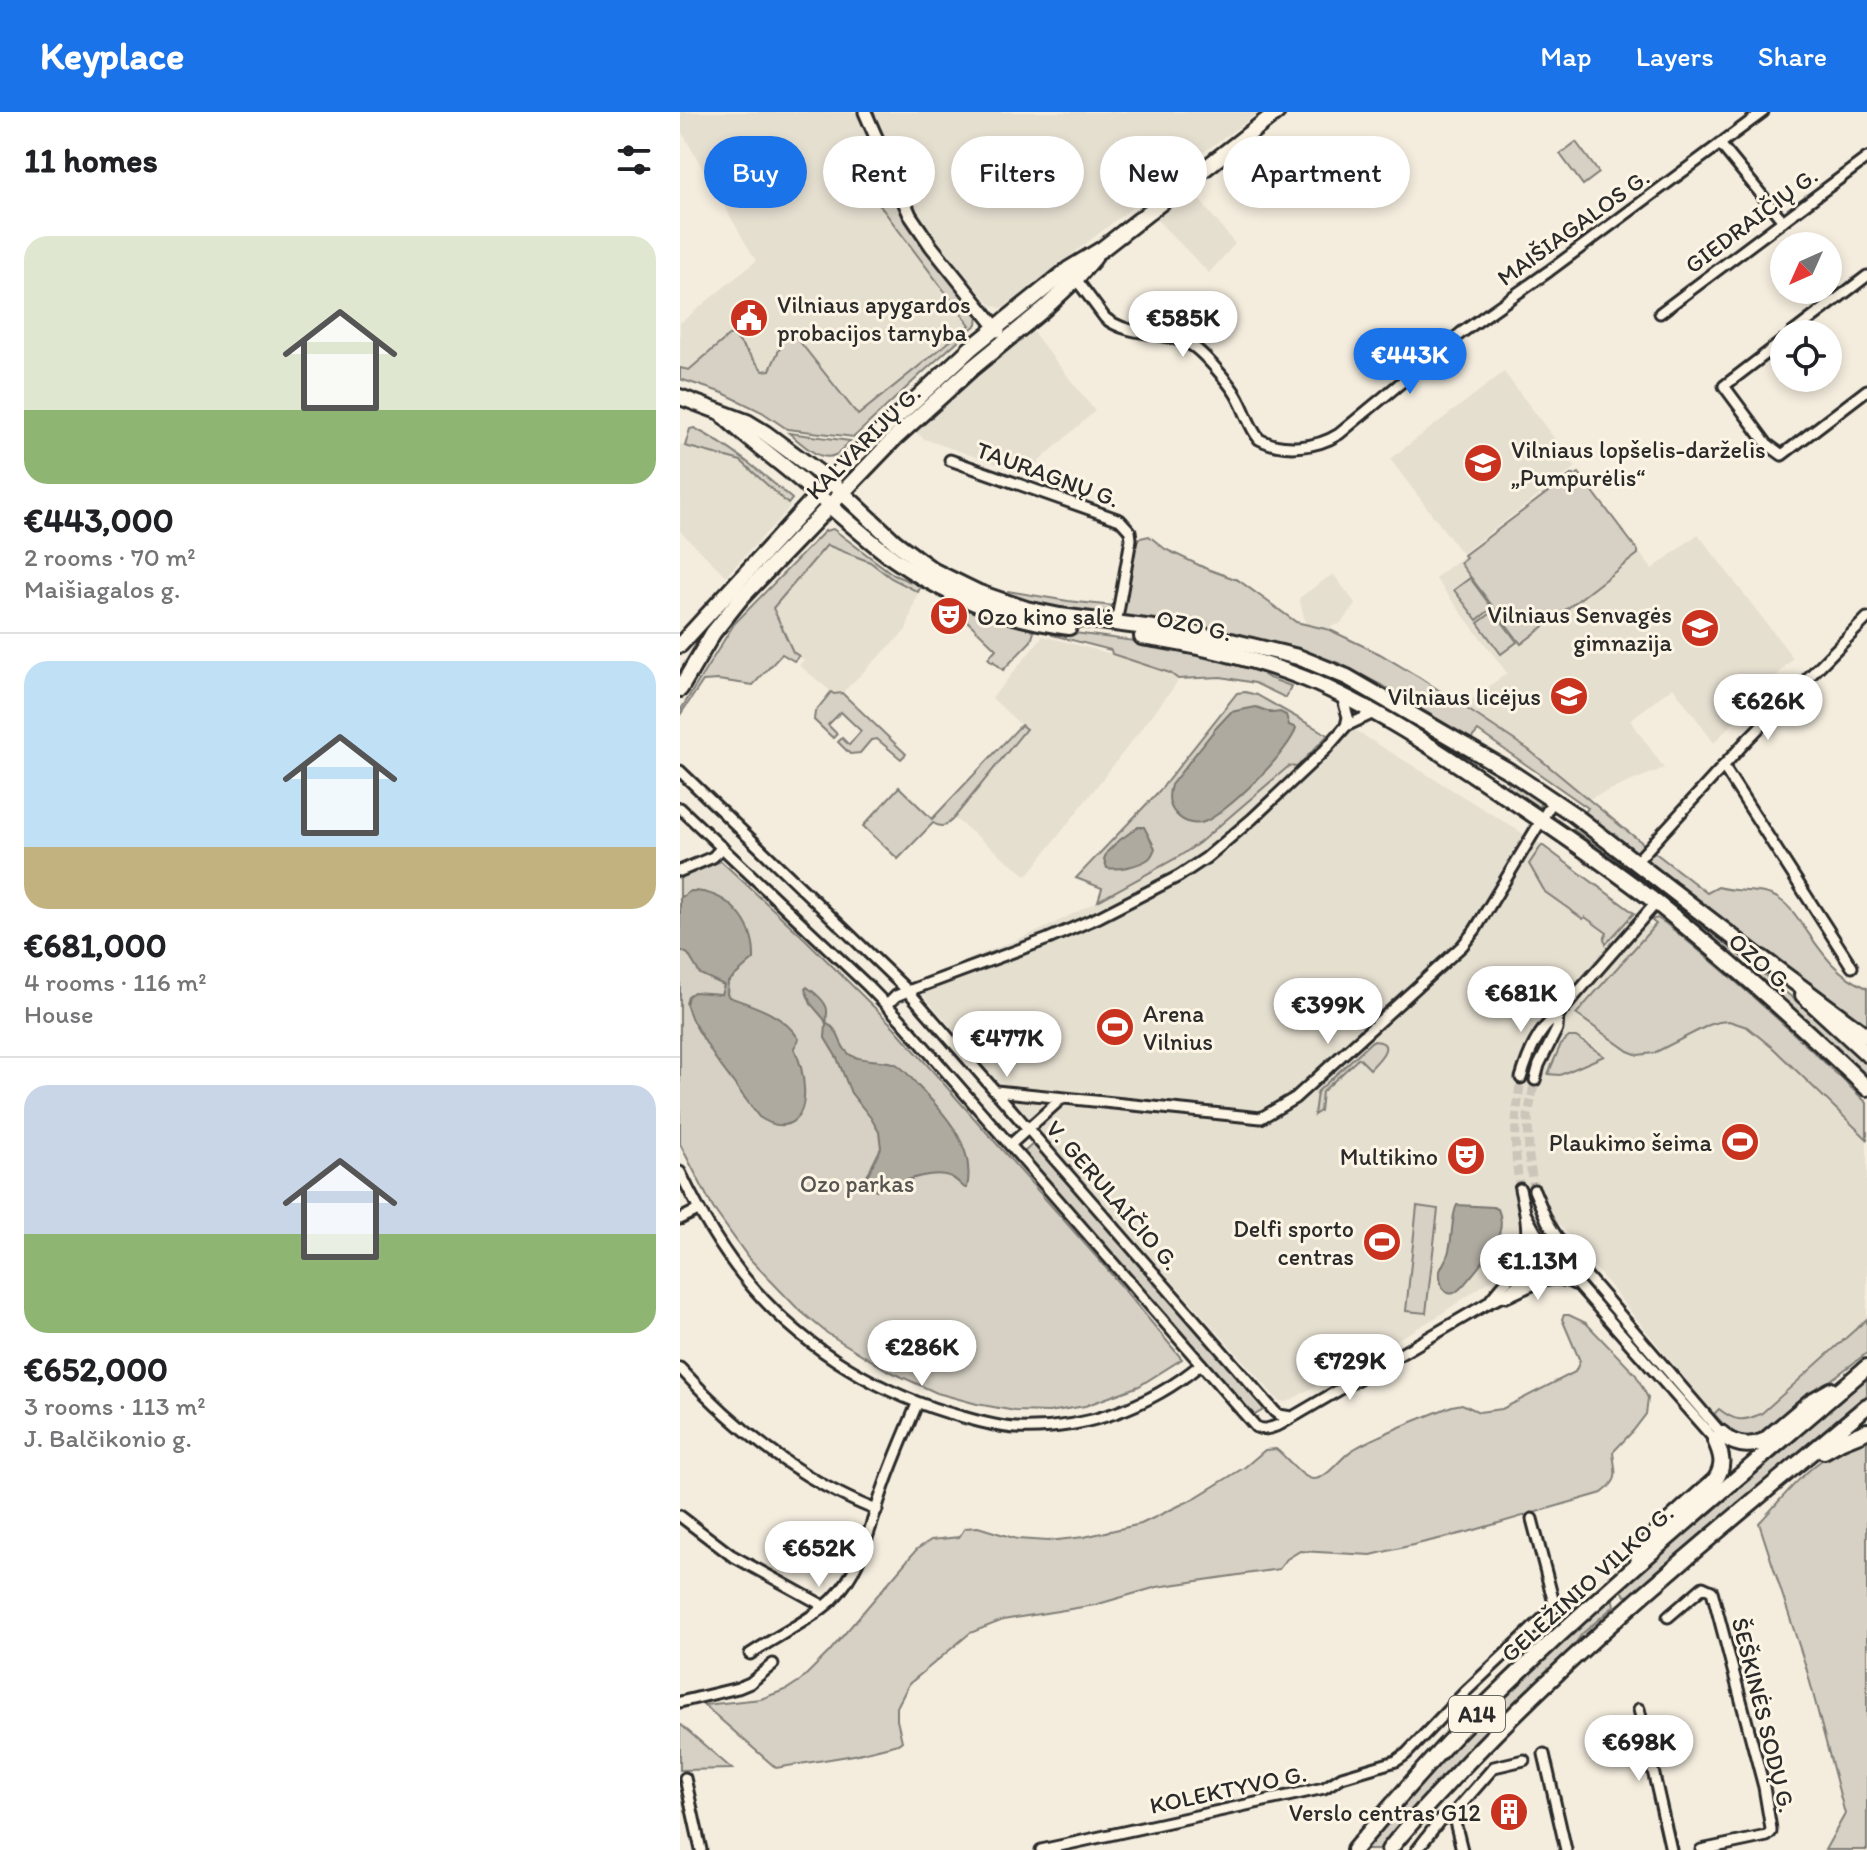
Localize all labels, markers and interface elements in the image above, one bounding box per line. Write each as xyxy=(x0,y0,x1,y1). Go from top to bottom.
text: Keyplace xyxy=(40,33,184,79)
text: Map xyxy=(1540,39,1592,73)
text: Layers xyxy=(1636,39,1714,73)
text: Share xyxy=(1758,39,1827,73)
chip: Buy xyxy=(704,136,807,208)
chip: Rent xyxy=(823,136,935,208)
chip: Filters xyxy=(951,136,1084,208)
chip: New xyxy=(1100,136,1207,208)
chip: Apartment xyxy=(1223,136,1410,208)
icon: filters xyxy=(612,138,656,182)
text: 11 homes xyxy=(24,140,158,181)
street label: GIEDRAIČIŲ G. xyxy=(1679,161,1823,279)
street label: MAIŠIAGALOS G. xyxy=(1491,162,1655,292)
north arrow xyxy=(1770,232,1842,304)
map controls xyxy=(1770,232,1842,392)
icon: home xyxy=(268,288,412,432)
place label: Vilniaus apygardos probacijos tarnyba xyxy=(777,290,971,347)
pin: €585K xyxy=(1127,291,1239,359)
public building icon: Vilniaus apygardos probacijos tarnyba xyxy=(728,297,770,339)
text: €585K xyxy=(1146,301,1220,333)
button: locate xyxy=(1770,320,1842,392)
pin: €443K xyxy=(1354,328,1466,396)
text: €443K xyxy=(1372,338,1448,370)
street label: KALVARIJŲ G. xyxy=(799,378,927,506)
street label: TAURAGNŲ G. xyxy=(972,435,1124,513)
place label: Vilniaus lopšelis-darželis „Pumpurėlis“ xyxy=(1511,435,1766,492)
school or university icon: Vilniaus lopšelis-darželis „Pumpurėlis“ xyxy=(1462,442,1504,484)
text: €443,000 xyxy=(24,500,174,541)
text: 2 rooms · 70 m² xyxy=(24,541,196,573)
text: Maišiagalos g. xyxy=(24,573,180,605)
theatre icon: Ozo kino salė xyxy=(928,595,970,637)
place label: Vilniaus Senvagės gimnazija xyxy=(1488,600,1672,657)
place label: Ozo kino salė xyxy=(977,602,1114,631)
street label: OZO G. xyxy=(1154,603,1234,647)
school or university icon: Vilniaus Senvagės gimnazija xyxy=(1679,607,1721,649)
pin: €626K xyxy=(1712,674,1824,742)
school or university icon: Vilniaus licėjus xyxy=(1548,675,1590,717)
place label: Vilniaus licėjus xyxy=(1388,682,1541,711)
text: €626K xyxy=(1732,684,1804,716)
icon: home xyxy=(268,713,412,857)
text: €681,000 xyxy=(24,925,167,966)
street label: OZO G. xyxy=(1723,926,1799,998)
text: 4 rooms · 116 m² xyxy=(24,966,207,998)
pin: €681K xyxy=(1465,966,1577,1034)
text: €681K xyxy=(1485,976,1557,1008)
pin: €399K xyxy=(1272,978,1384,1046)
text: €399K xyxy=(1292,988,1364,1020)
text: House xyxy=(24,998,94,1030)
place label: Arena Vilnius xyxy=(1143,999,1213,1056)
sports icon: Arena Vilnius xyxy=(1094,1006,1136,1048)
pin: €477K xyxy=(951,1011,1063,1079)
text: €477K xyxy=(971,1021,1043,1053)
street label: V. GERULAIČIO G. xyxy=(1040,1114,1186,1276)
sports icon: Plaukimo šeima xyxy=(1719,1121,1761,1163)
place label: Plaukimo šeima xyxy=(1549,1128,1712,1157)
theatre icon: Multikino xyxy=(1445,1135,1487,1177)
icon: home xyxy=(268,1137,412,1281)
place label: Multikino xyxy=(1340,1142,1438,1171)
park label: Ozo parkas xyxy=(800,1169,914,1198)
place label: Delfi sporto centras xyxy=(1233,1214,1354,1271)
sports icon: Delfi sporto centras xyxy=(1361,1221,1403,1263)
pin: €1.13M xyxy=(1473,1234,1603,1302)
text: €1.13M xyxy=(1498,1244,1578,1276)
pin: €286K xyxy=(866,1320,978,1388)
text: €286K xyxy=(885,1330,959,1362)
pin: €729K xyxy=(1294,1334,1406,1402)
text: €729K xyxy=(1314,1344,1386,1376)
text: €652,000 xyxy=(24,1349,168,1390)
text: 3 rooms · 113 m² xyxy=(24,1390,206,1422)
text: J. Balčikonio g. xyxy=(24,1422,192,1454)
street label: GELEŽINIO VILKO G. xyxy=(1495,1498,1679,1668)
pin: €652K xyxy=(763,1521,875,1589)
text: €652K xyxy=(783,1531,855,1563)
street label: ŠEŠKINĖS SODŲ G. xyxy=(1726,1614,1802,1816)
road number: A14 xyxy=(1449,1696,1505,1732)
pin: €698K xyxy=(1583,1715,1695,1783)
text: €698K xyxy=(1602,1725,1676,1757)
street label: KOLEKTYVO G. xyxy=(1147,1758,1309,1820)
building icon: Verslo centras G12 xyxy=(1488,1791,1530,1833)
place label: Verslo centras G12 xyxy=(1289,1798,1481,1827)

